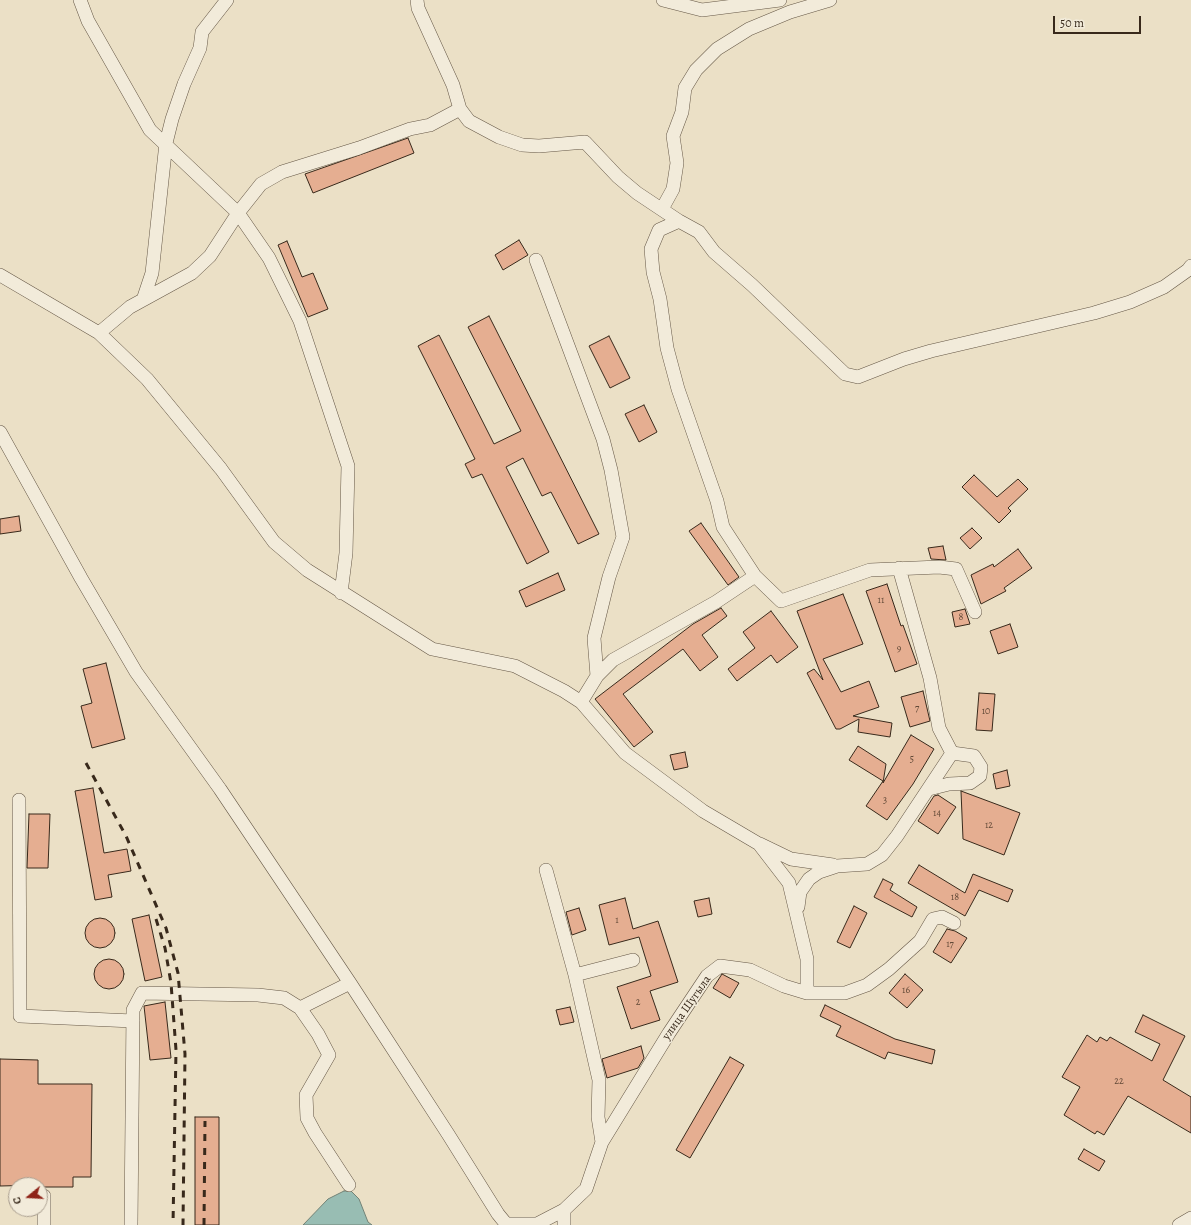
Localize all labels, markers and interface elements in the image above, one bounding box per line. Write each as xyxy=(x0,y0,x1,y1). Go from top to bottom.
scale bar xyxy=(1055,8,1143,34)
text: 50 m xyxy=(1060,15,1084,31)
house number: 11 xyxy=(878,595,884,607)
house number: 8 xyxy=(959,612,963,624)
house number: 9 xyxy=(897,643,901,655)
house number: 7 xyxy=(915,703,919,715)
house number: 10 xyxy=(982,706,990,718)
house number: 5 xyxy=(910,754,914,766)
house number: 3 xyxy=(883,795,887,807)
house number: 14 xyxy=(933,808,941,820)
house number: 12 xyxy=(985,820,993,832)
house number: 18 xyxy=(951,892,959,904)
house number: 1 xyxy=(615,915,619,927)
house number: 17 xyxy=(946,939,954,951)
street label: улица Шугыла xyxy=(659,973,715,1043)
house number: 16 xyxy=(902,985,910,997)
house number: 2 xyxy=(636,997,640,1009)
house number: 22 xyxy=(1114,1076,1124,1088)
north arrow xyxy=(8,1177,48,1217)
text: С xyxy=(9,1195,25,1206)

